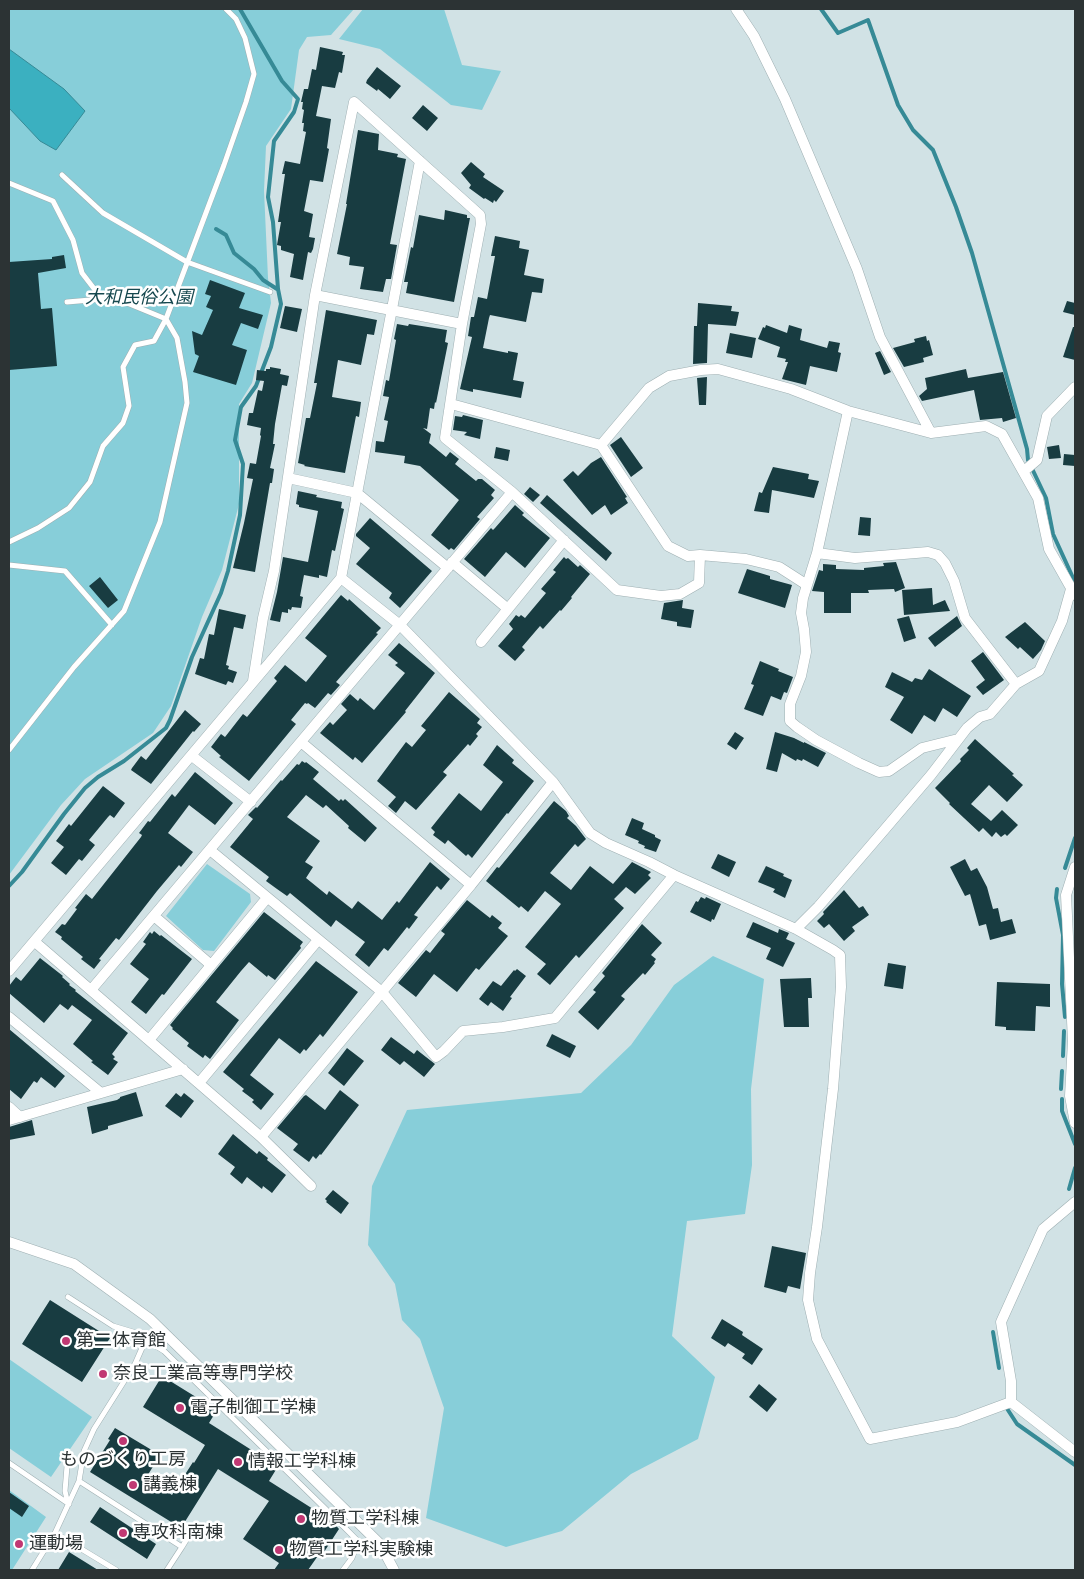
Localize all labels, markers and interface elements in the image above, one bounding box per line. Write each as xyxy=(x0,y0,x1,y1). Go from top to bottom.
park label: 大和民俗公園 xyxy=(85,287,193,309)
place label: 第二体育館 xyxy=(76,1330,166,1352)
marker: 第二体育館 xyxy=(60,1335,72,1347)
place label: 奈良工業高等専門学校 xyxy=(113,1363,293,1385)
marker: 奈良工業高等専門学校 xyxy=(97,1368,109,1380)
place label: 電子制御工学棟 xyxy=(190,1397,316,1419)
marker: 電子制御工学棟 xyxy=(174,1402,186,1414)
marker: ものづくり工房 xyxy=(117,1435,129,1447)
place label: ものづくり工房 xyxy=(60,1449,186,1471)
place label: 情報工学科棟 xyxy=(248,1451,356,1473)
marker: 情報工学科棟 xyxy=(232,1456,244,1468)
place label: 講義棟 xyxy=(143,1474,197,1496)
marker: 講義棟 xyxy=(127,1479,139,1491)
place label: 物質工学科棟 xyxy=(311,1508,419,1530)
marker: 物質工学科棟 xyxy=(295,1513,307,1525)
place label: 専攻科南棟 xyxy=(133,1522,223,1544)
marker: 専攻科南棟 xyxy=(117,1527,129,1539)
place label: 運動場 xyxy=(29,1533,83,1555)
marker: 運動場 xyxy=(13,1538,25,1550)
place label: 物質工学科実験棟 xyxy=(289,1539,433,1561)
marker: 物質工学科実験棟 xyxy=(273,1544,285,1556)

